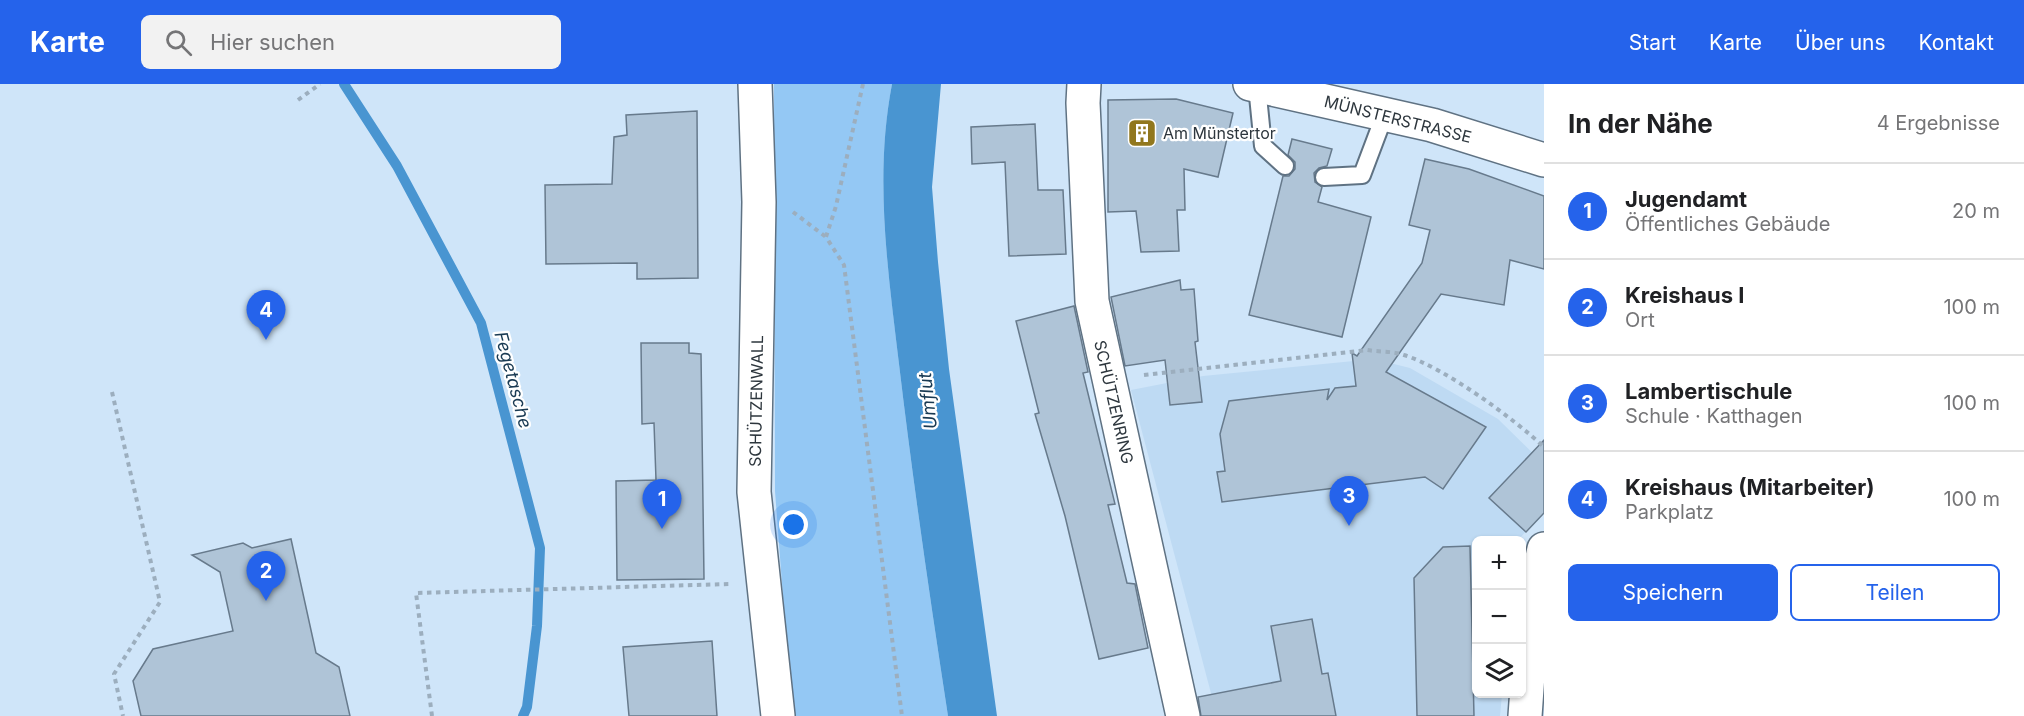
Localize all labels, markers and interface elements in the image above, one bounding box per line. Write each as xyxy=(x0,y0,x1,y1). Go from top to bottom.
search box xyxy=(141,15,561,69)
text: Karte xyxy=(30,25,105,59)
icon: search xyxy=(162,26,195,59)
text: Hier suchen xyxy=(210,29,335,55)
text: Start xyxy=(1629,30,1676,55)
text: Karte xyxy=(1709,30,1762,55)
text: Über uns xyxy=(1795,30,1886,55)
text: Kontakt xyxy=(1919,30,1994,55)
street label: MÜNSTERSTRASSE xyxy=(1322,91,1474,147)
text: In der Nähe xyxy=(1568,108,1713,139)
text: 4 Ergebnisse xyxy=(1877,111,2000,135)
building icon: Am Münstertor xyxy=(1126,117,1158,149)
place label: Am Münstertor xyxy=(1163,123,1276,143)
text: Jugendamt xyxy=(1625,186,1747,212)
text: 1 xyxy=(1583,199,1592,223)
text: 20 m xyxy=(1952,199,2000,223)
text: Öffentliches Gebäude xyxy=(1625,212,1831,236)
text: Kreishaus Ⅰ xyxy=(1625,282,1745,308)
pin: 4 xyxy=(246,290,286,340)
text: 2 xyxy=(1581,295,1594,319)
text: 100 m xyxy=(1943,295,2000,319)
text: Ort xyxy=(1625,308,1655,332)
water label: Fegetasche xyxy=(490,329,536,431)
street label: SCHÜTZENWALL xyxy=(745,335,767,467)
street label: SCHÜTZENRING xyxy=(1090,338,1138,466)
water label: Umflut xyxy=(914,371,941,430)
text: Lambertischule xyxy=(1625,378,1792,404)
text: 3 xyxy=(1581,391,1594,415)
text: 100 m xyxy=(1943,391,2000,415)
text: Schule · Katthagen xyxy=(1625,404,1803,428)
text: Kreishaus (Mitarbeiter) xyxy=(1625,474,1874,500)
pin: 3 xyxy=(1330,476,1368,526)
pin: 1 xyxy=(642,480,682,529)
text: 4 xyxy=(1581,487,1594,511)
text: 100 m xyxy=(1943,487,2000,511)
text: Parkplatz xyxy=(1625,500,1714,524)
your location xyxy=(779,510,808,539)
map controls xyxy=(1472,536,1526,698)
button: + xyxy=(1472,536,1526,590)
pin: 2 xyxy=(246,552,286,601)
button: Speichern xyxy=(1568,564,1778,621)
button: Teilen xyxy=(1790,564,2000,621)
button: − xyxy=(1472,590,1526,644)
button: layers xyxy=(1472,644,1526,698)

